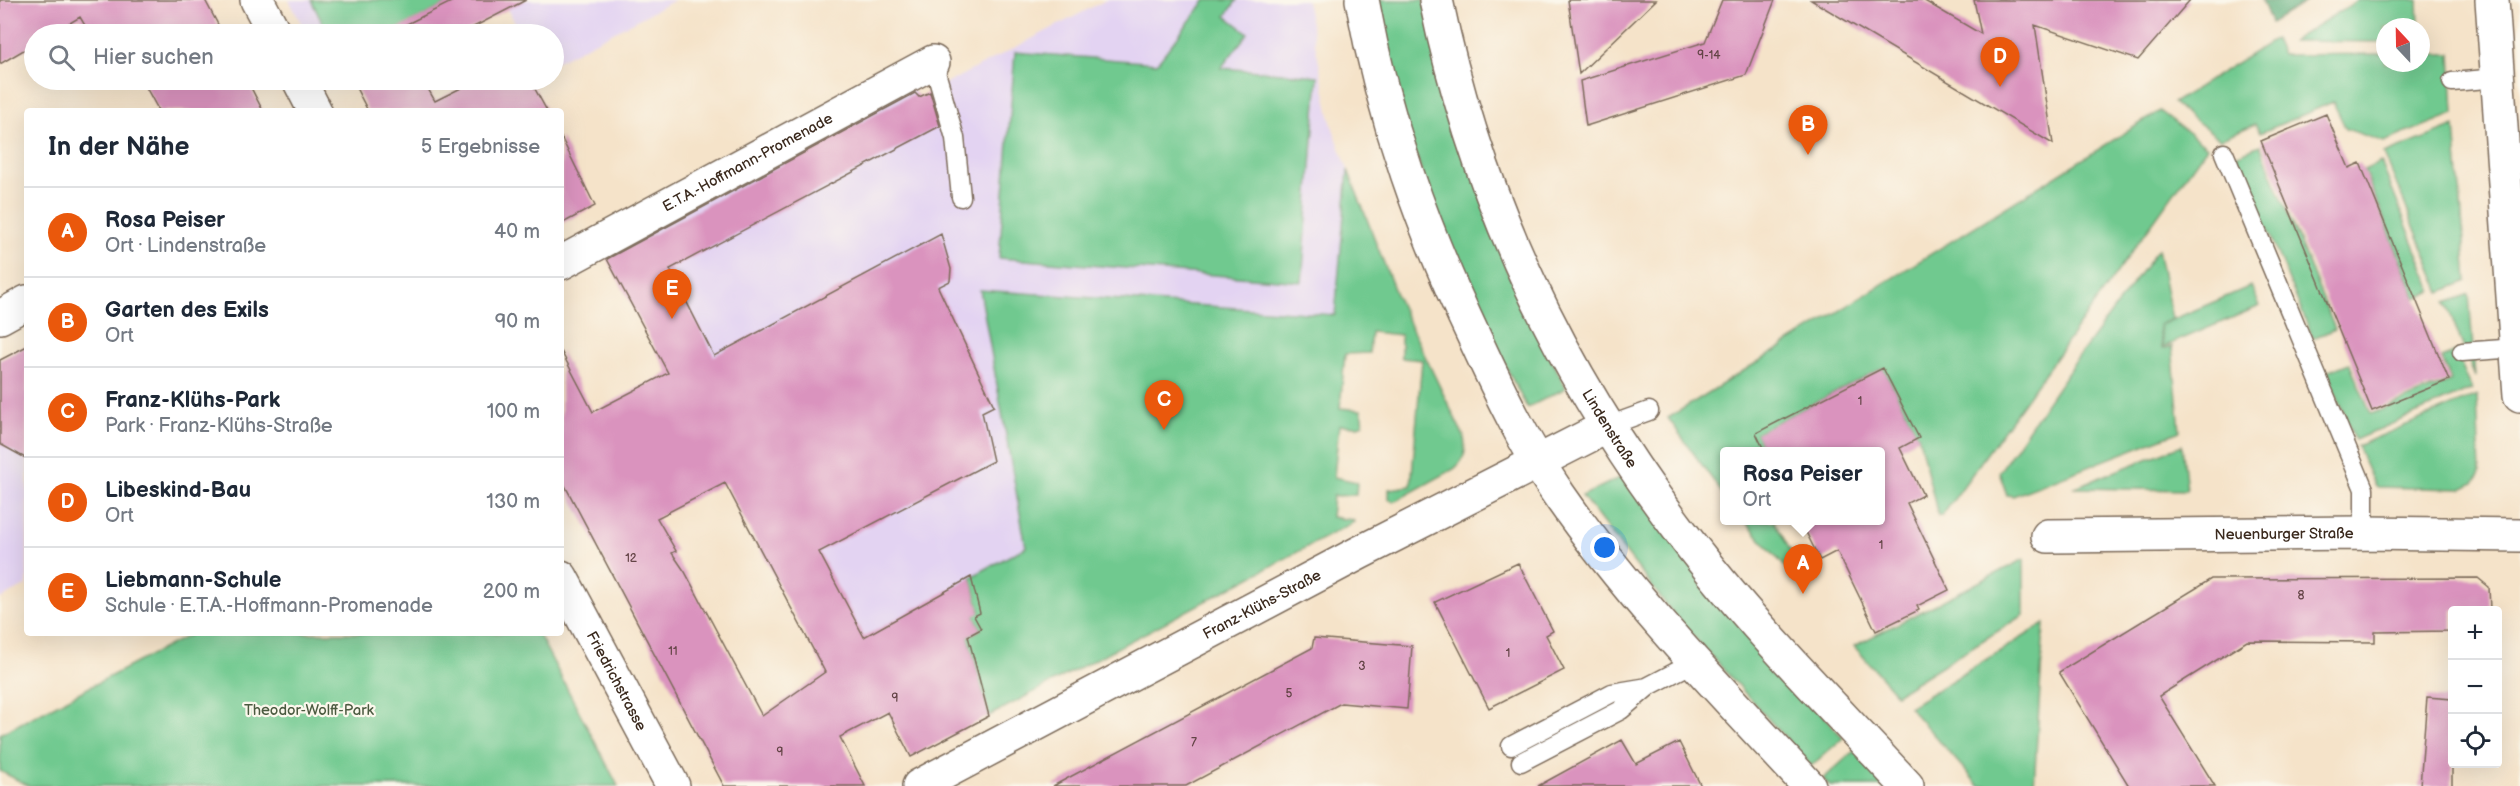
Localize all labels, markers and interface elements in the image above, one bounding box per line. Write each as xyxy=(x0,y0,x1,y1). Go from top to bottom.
north arrow xyxy=(2376,18,2430,72)
search box xyxy=(24,24,564,90)
pin: D xyxy=(1980,38,2020,87)
icon: search xyxy=(45,41,78,74)
text: Hier suchen xyxy=(93,44,214,71)
house number: 9-14 xyxy=(1697,48,1721,63)
pin: B xyxy=(1788,106,1828,155)
street label: E.T.A.-Hoffmann-Promenade xyxy=(659,109,836,216)
text: In der Nähe xyxy=(48,132,190,163)
text: 5 Ergebnisse xyxy=(421,135,540,159)
text: Rosa Peiser xyxy=(105,207,225,234)
text: A xyxy=(61,220,74,244)
text: 40 m xyxy=(494,220,540,244)
text: Ort · Lindenstraße xyxy=(105,234,266,258)
pin: E xyxy=(652,270,692,319)
text: Garten des Exils xyxy=(105,297,269,324)
text: B xyxy=(60,310,75,334)
text: 90 m xyxy=(495,310,540,334)
text: Ort xyxy=(105,324,134,348)
pin: C xyxy=(1144,380,1184,430)
street label: Lindenstraße xyxy=(1578,386,1642,472)
text: Franz-Klühs-Park xyxy=(105,387,280,414)
house number: 1 xyxy=(1858,394,1862,409)
text: C xyxy=(60,400,75,424)
text: 100 m xyxy=(487,400,540,424)
text: Park · Franz-Klühs-Straße xyxy=(105,414,333,438)
popup xyxy=(1720,447,1885,525)
text: Rosa Peiser xyxy=(1742,461,1863,488)
text: Libeskind-Bau xyxy=(105,477,251,504)
text: Ort xyxy=(1742,488,1771,512)
text: D xyxy=(61,490,74,514)
text: 130 m xyxy=(486,490,540,514)
text: Ort xyxy=(105,504,134,528)
street label: Neuenburger Straße xyxy=(2214,524,2354,544)
your location xyxy=(1590,533,1619,562)
house number: 1 xyxy=(1879,538,1883,553)
pin: A xyxy=(1784,544,1822,594)
house number: 12 xyxy=(625,551,637,566)
street label: Franz-Klühs-Straße xyxy=(1200,565,1324,643)
text: Liebmann-Schule xyxy=(105,567,281,594)
text: E xyxy=(61,580,74,604)
text: 200 m xyxy=(483,580,540,604)
house number: 8 xyxy=(2298,588,2305,603)
text: Schule · E.T.A.-Hoffmann-Promenade xyxy=(105,594,433,618)
map controls xyxy=(2448,606,2502,768)
button: + xyxy=(2448,606,2502,660)
street label: Friedrichstrasse xyxy=(582,628,651,734)
house number: 11 xyxy=(668,644,678,659)
house number: 1 xyxy=(1506,646,1510,661)
house number: 3 xyxy=(1358,659,1366,674)
button: − xyxy=(2448,660,2502,714)
house number: 5 xyxy=(1286,686,1293,701)
house number: 9 xyxy=(892,691,899,706)
park label: Theodor-Wolff-Park xyxy=(244,701,375,720)
button: locate xyxy=(2448,714,2502,768)
house number: 7 xyxy=(1191,735,1197,750)
house number: 9 xyxy=(777,745,784,760)

